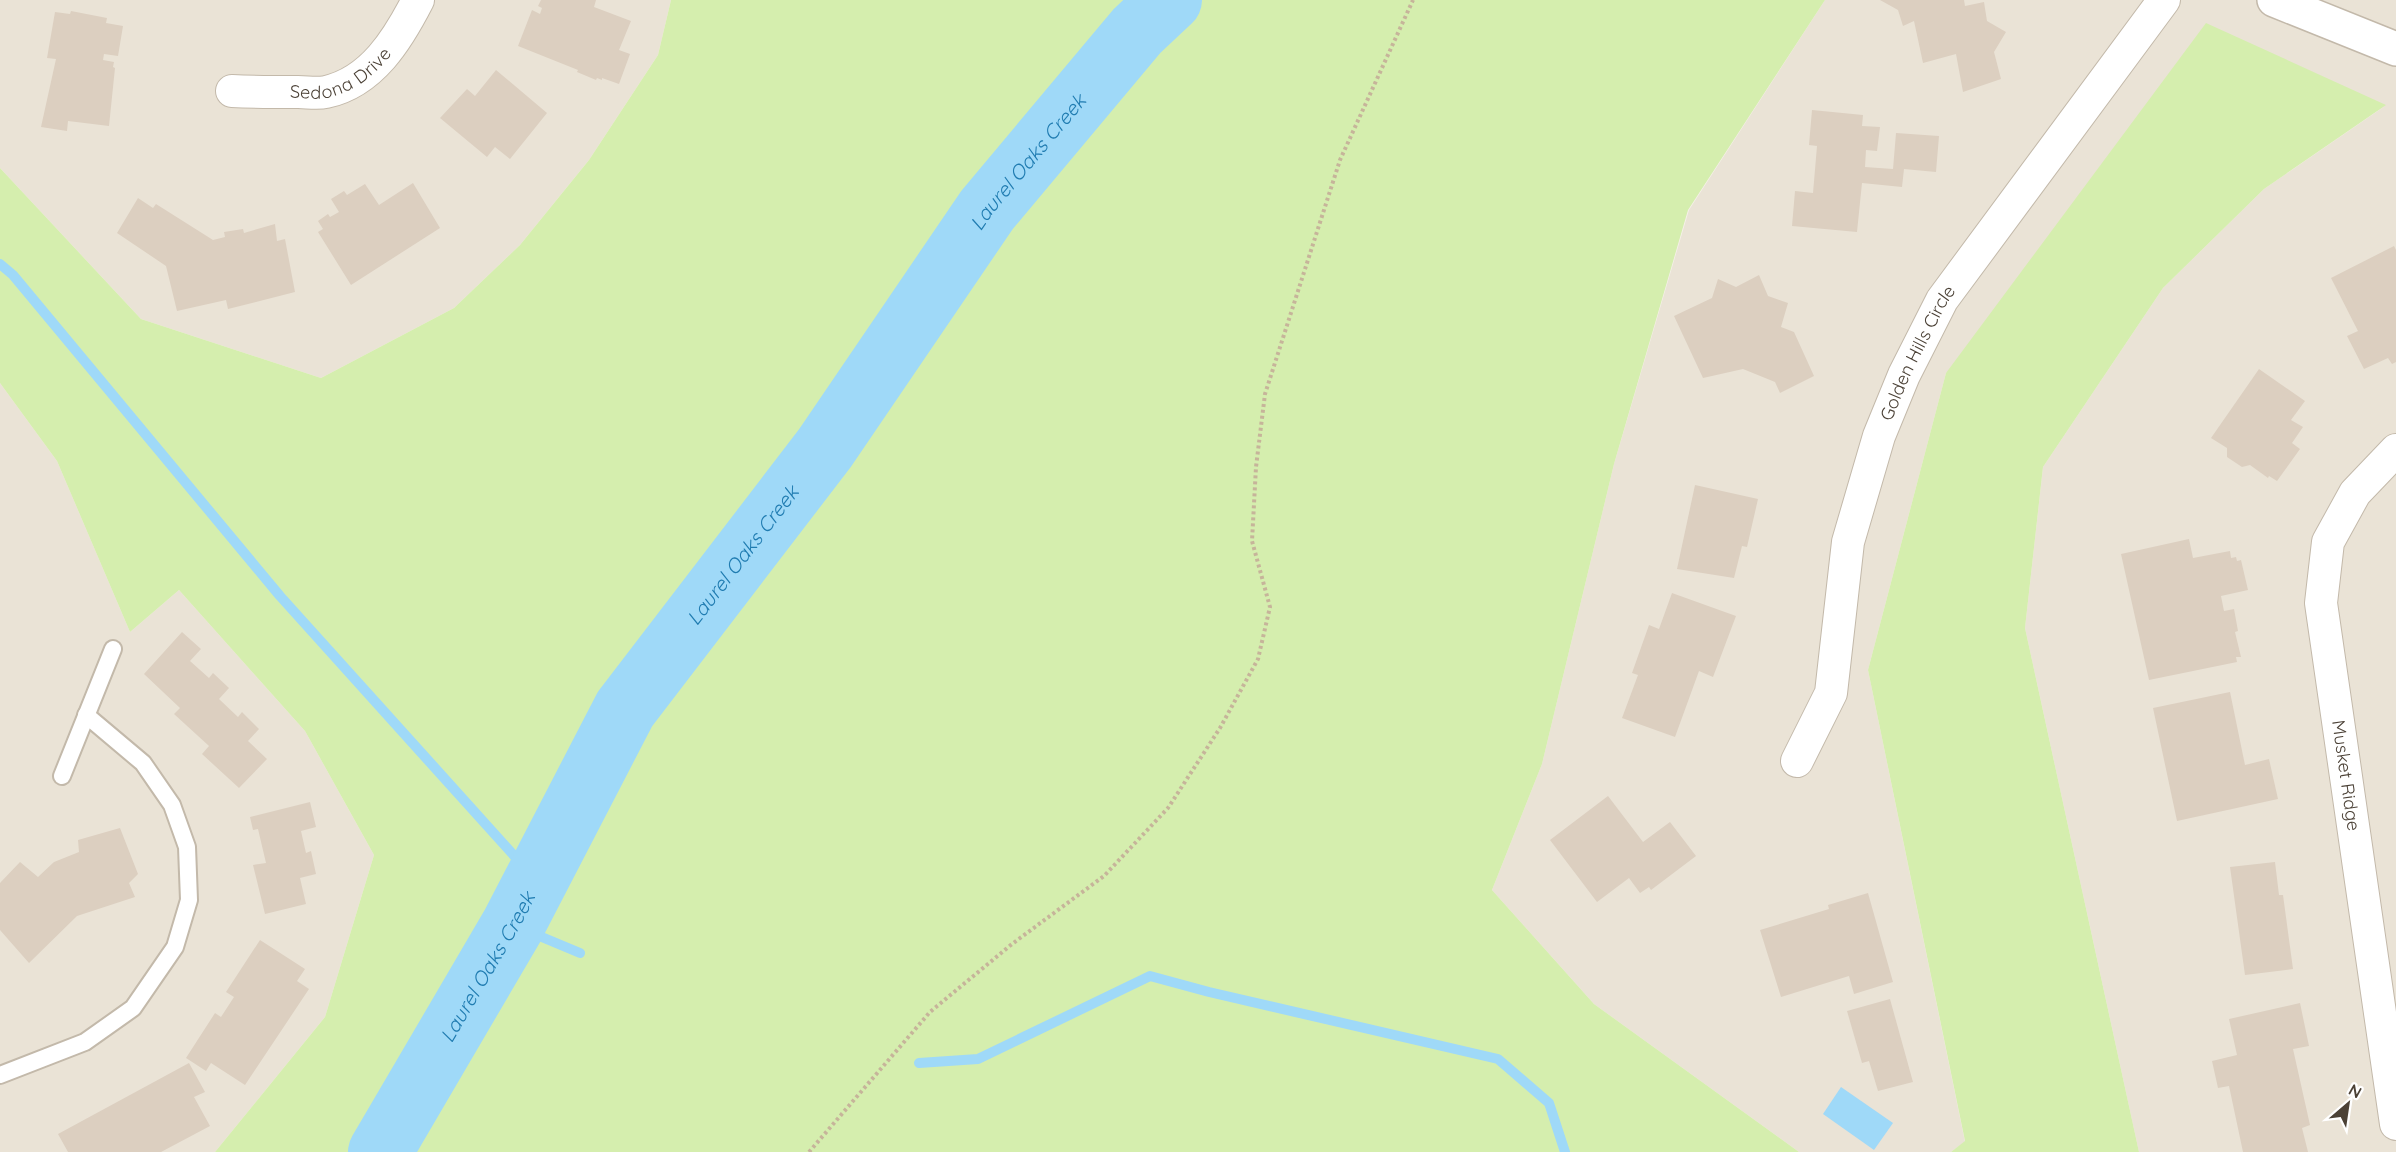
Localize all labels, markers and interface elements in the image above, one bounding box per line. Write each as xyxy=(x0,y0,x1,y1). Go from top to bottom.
street label: Sedona Drive xyxy=(290,42,396,104)
water label: Laurel Oaks Creek xyxy=(964,87,1092,235)
street label: Golden Hills Circle xyxy=(1875,280,1960,424)
water label: Laurel Oaks Creek xyxy=(681,478,805,630)
street label: Musket Ridge xyxy=(2327,718,2366,832)
water label: Laurel Oaks Creek xyxy=(434,885,541,1046)
north arrow xyxy=(2318,1074,2378,1134)
text: N xyxy=(2345,1079,2365,1102)

